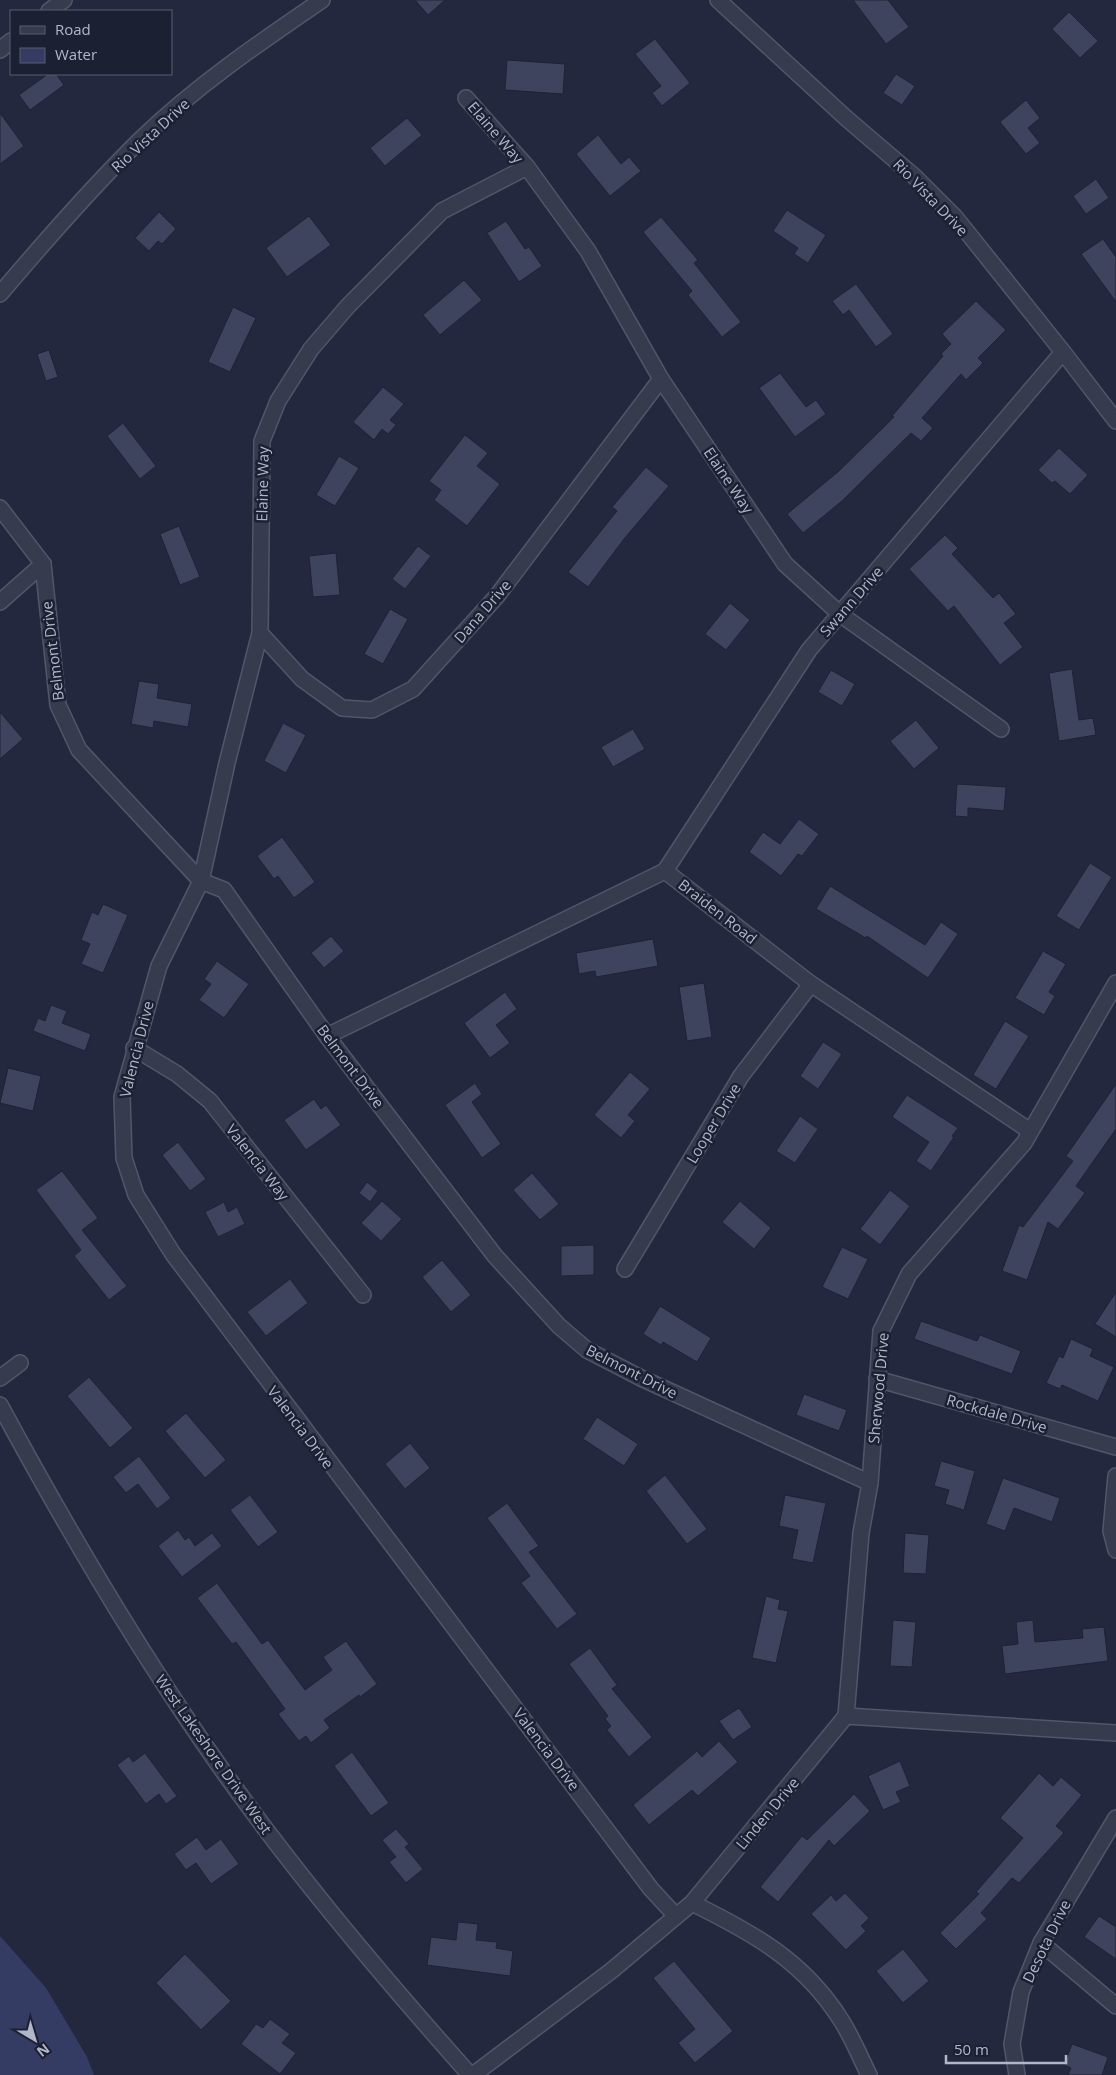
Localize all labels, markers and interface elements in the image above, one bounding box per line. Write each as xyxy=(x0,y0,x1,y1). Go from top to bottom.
legend xyxy=(10,10,172,75)
text: Road xyxy=(55,19,91,39)
text: Water xyxy=(55,44,97,64)
street label: Rio Vista Drive xyxy=(107,94,193,176)
street label: Elaine Way xyxy=(464,97,529,167)
street label: Rio Vista Drive xyxy=(889,154,973,240)
street label: Elaine Way xyxy=(700,443,759,517)
street label: Elaine Way xyxy=(251,446,273,522)
street label: Swann Drive xyxy=(815,562,887,640)
street label: Dana Drive xyxy=(449,575,515,647)
street label: Belmont Drive xyxy=(36,600,68,702)
street label: Braiden Road xyxy=(675,874,761,948)
street label: Valencia Drive xyxy=(114,999,158,1099)
street label: Belmont Drive xyxy=(313,1020,389,1112)
street label: Looper Drive xyxy=(681,1079,745,1167)
street label: Valencia Way xyxy=(222,1120,294,1205)
street label: Sherwood Drive xyxy=(863,1332,893,1444)
street label: Belmont Drive xyxy=(583,1339,681,1403)
street label: Valencia Drive xyxy=(263,1382,339,1472)
street label: Rockdale Drive xyxy=(944,1389,1050,1437)
street label: West Lakeshore Drive West xyxy=(151,1670,277,1838)
street label: Valencia Drive xyxy=(509,1704,585,1794)
street label: Linden Drive xyxy=(731,1773,803,1853)
street label: Desota Drive xyxy=(1017,1896,1075,1986)
north arrow xyxy=(10,2015,60,2065)
scale bar xyxy=(946,2032,1066,2064)
text: 50 m xyxy=(954,2039,989,2059)
text: N xyxy=(33,2040,54,2062)

